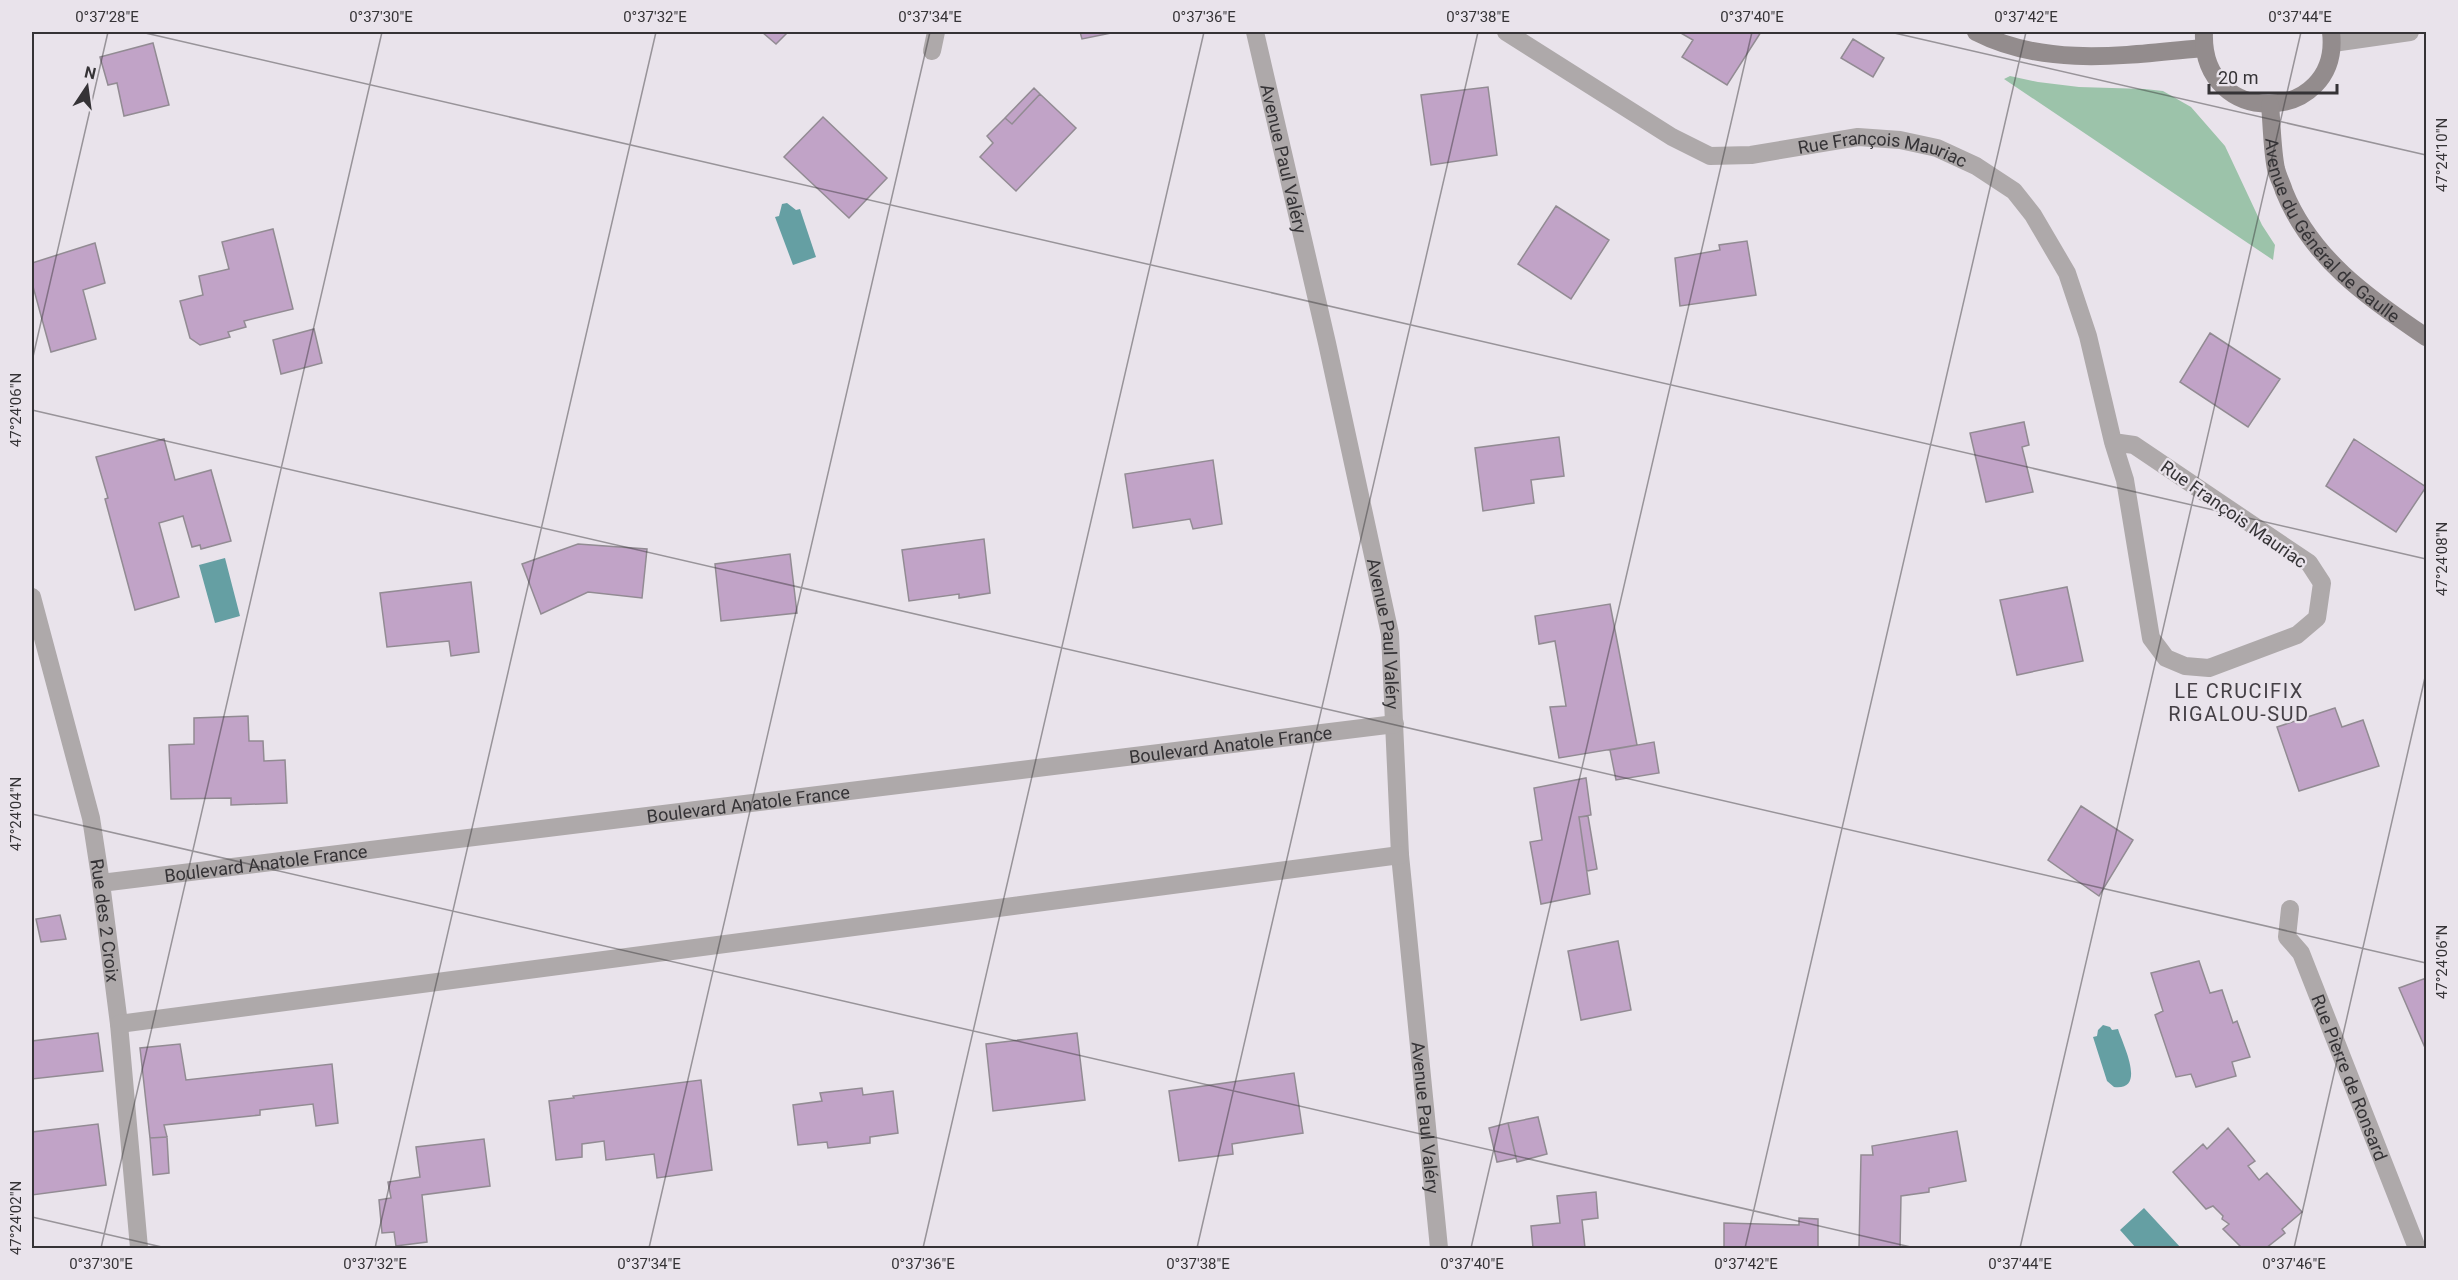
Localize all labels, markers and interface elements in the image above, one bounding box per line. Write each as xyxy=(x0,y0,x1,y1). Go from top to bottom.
text: 0°37'28"E xyxy=(75,8,139,26)
text: 0°37'30"E xyxy=(349,8,413,26)
text: 0°37'32"E xyxy=(623,8,687,26)
text: 0°37'34"E xyxy=(898,8,962,26)
text: 0°37'36"E xyxy=(1172,8,1236,26)
text: 0°37'38"E xyxy=(1446,8,1510,26)
text: 0°37'40"E xyxy=(1720,8,1784,26)
text: 0°37'42"E xyxy=(1994,8,2058,26)
text: 0°37'44"E xyxy=(2268,8,2332,26)
north arrow xyxy=(57,57,117,117)
scale bar xyxy=(2209,57,2336,95)
text: N xyxy=(83,62,98,83)
text: 20 m xyxy=(2218,67,2258,88)
street label: Avenue Paul Valéry xyxy=(1257,82,1312,236)
text: 47°24'10"N xyxy=(2433,118,2451,192)
street label: Rue François Mauriac xyxy=(1796,126,1971,171)
street label: Avenue du Général de Gaulle xyxy=(2262,137,2404,327)
text: 47°24'06"N xyxy=(7,373,25,447)
street label: Rue François Mauriac xyxy=(2157,456,2311,572)
text: 47°24'08"N xyxy=(2433,522,2451,596)
street label: Avenue Paul Valéry xyxy=(1363,556,1404,710)
district label: LE CRUCIFIX RIGALOU-SUD xyxy=(2168,679,2310,726)
street label: Boulevard Anatole France xyxy=(1128,721,1333,767)
text: 47°24'04"N xyxy=(7,777,25,851)
street label: Boulevard Anatole France xyxy=(645,781,851,826)
street label: Boulevard Anatole France xyxy=(163,840,368,886)
street label: Rue des 2 Croix xyxy=(87,857,124,983)
text: 47°24'06"N xyxy=(2433,925,2451,999)
street label: Rue Pierre de Ronsard xyxy=(2308,991,2392,1164)
street label: Avenue Paul Valéry xyxy=(1408,1040,1444,1195)
text: 47°24'02"N xyxy=(7,1181,25,1255)
text: 0°37'30"E xyxy=(69,1255,133,1273)
text: 0°37'32"E xyxy=(343,1255,407,1273)
text: 0°37'34"E xyxy=(617,1255,681,1273)
text: 0°37'36"E xyxy=(891,1255,955,1273)
text: 0°37'38"E xyxy=(1166,1255,1230,1273)
text: 0°37'40"E xyxy=(1440,1255,1504,1273)
text: 0°37'42"E xyxy=(1714,1255,1778,1273)
text: 0°37'44"E xyxy=(1988,1255,2052,1273)
text: 0°37'46"E xyxy=(2262,1255,2326,1273)

